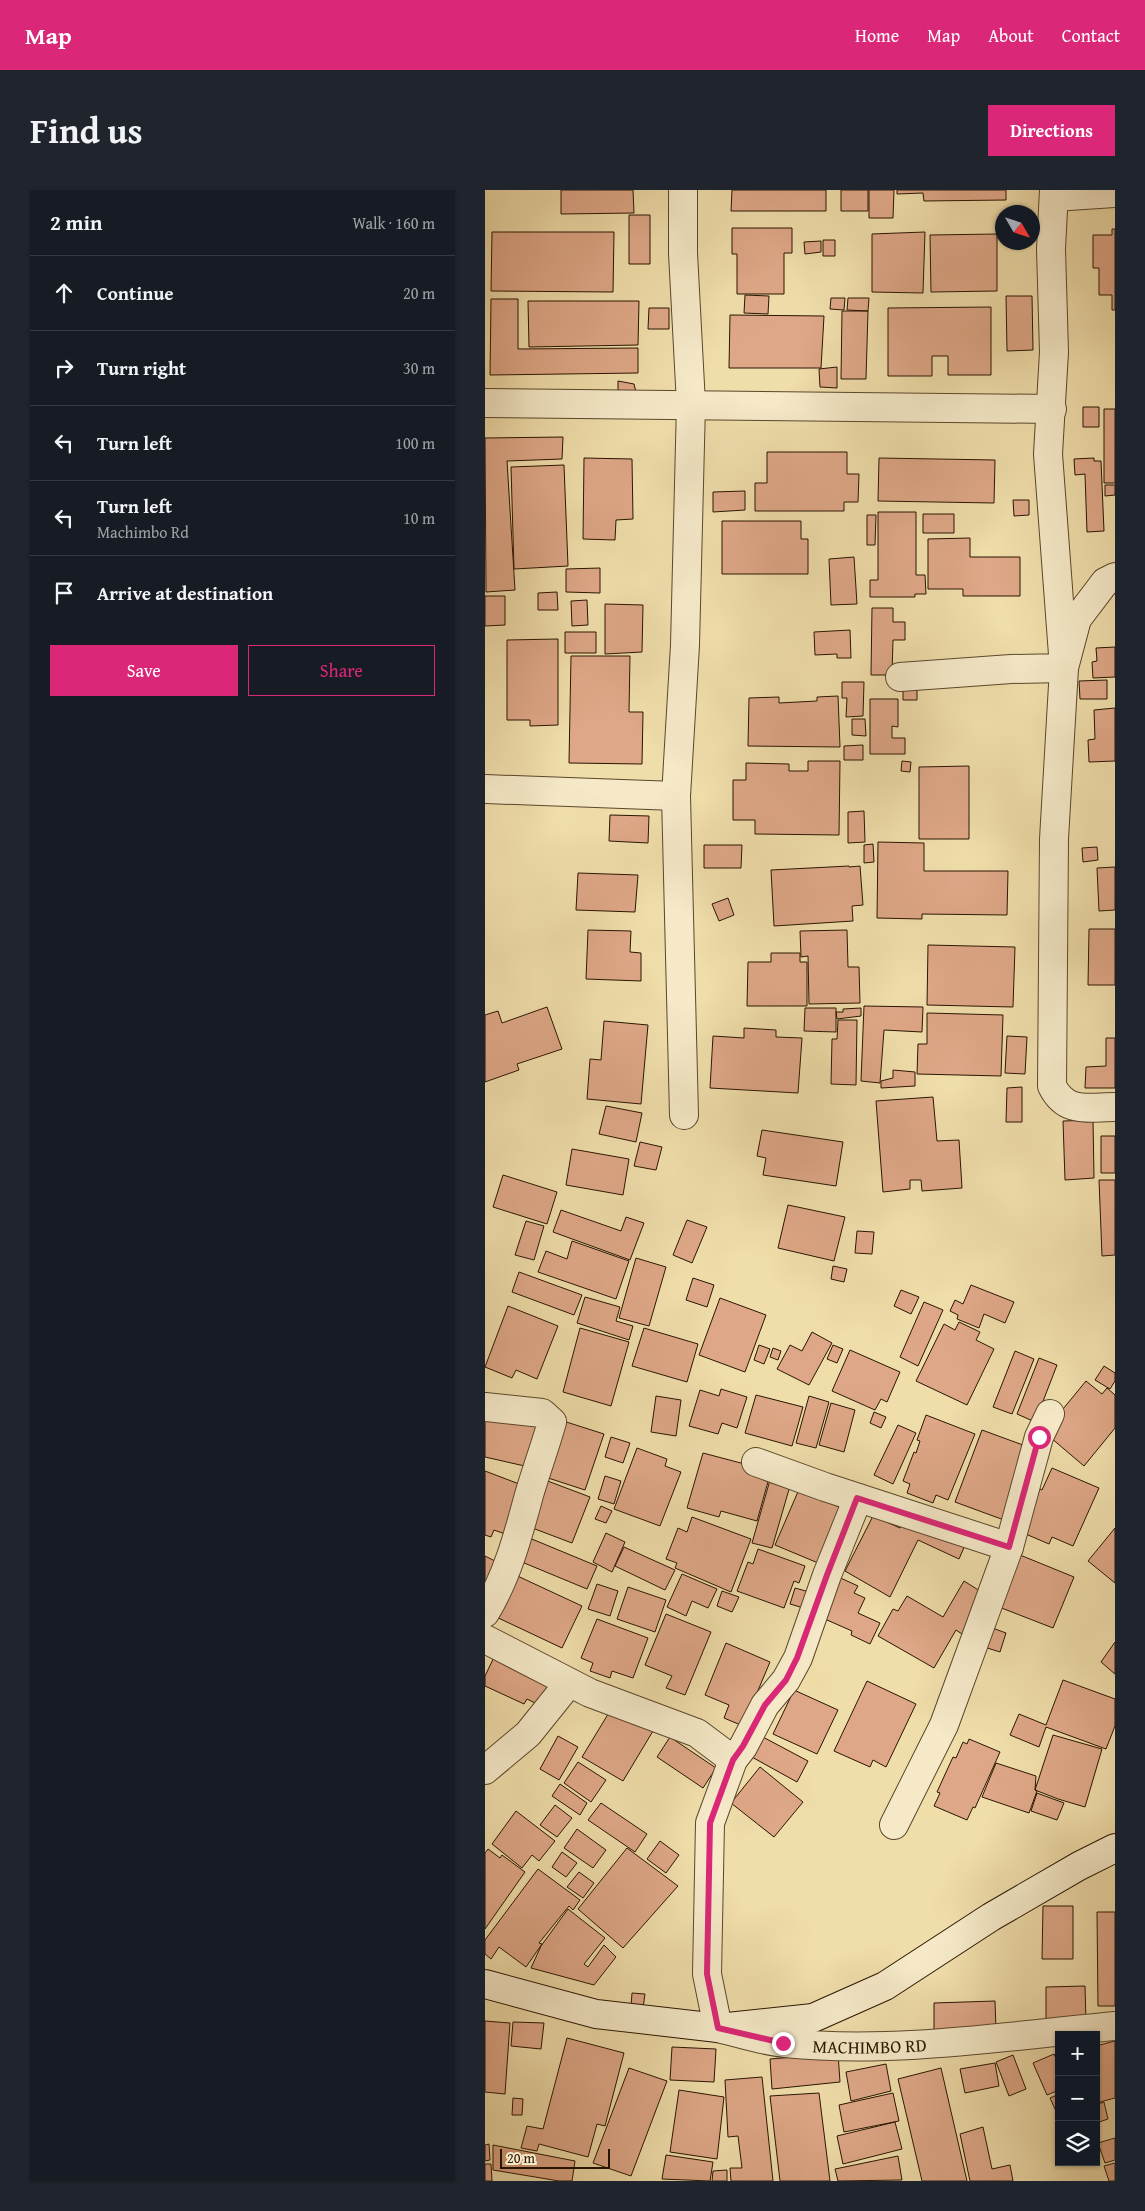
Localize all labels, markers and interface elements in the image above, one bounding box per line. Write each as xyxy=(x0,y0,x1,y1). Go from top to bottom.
text: Map xyxy=(25,18,72,53)
text: Home xyxy=(855,22,899,49)
text: Map xyxy=(927,22,960,49)
text: About xyxy=(988,22,1034,49)
text: Contact xyxy=(1062,22,1120,49)
text: Find us xyxy=(30,105,143,156)
button: Directions xyxy=(988,105,1115,156)
north arrow xyxy=(995,205,1040,250)
text: 2 min xyxy=(50,207,102,238)
text: Walk · 160 m xyxy=(352,211,435,235)
icon: ahead xyxy=(50,279,78,307)
text: Continue xyxy=(97,279,174,307)
text: 20 m xyxy=(403,281,435,305)
icon: right xyxy=(50,354,78,382)
text: Turn right xyxy=(97,354,186,382)
text: 30 m xyxy=(403,356,435,380)
icon: left xyxy=(50,429,78,457)
text: Turn left xyxy=(97,429,172,457)
text: 100 m xyxy=(395,431,435,455)
text: Turn left xyxy=(97,492,172,520)
icon: left xyxy=(50,504,78,532)
text: 10 m xyxy=(403,506,435,530)
text: Machimbo Rd xyxy=(97,520,189,544)
icon: arrive xyxy=(50,579,78,607)
text: Arrive at destination xyxy=(97,579,273,607)
button: Save xyxy=(50,645,238,696)
button: Share xyxy=(248,645,435,696)
route start xyxy=(1028,1426,1051,1449)
street label: MACHIMBO RD xyxy=(812,2031,927,2060)
map controls xyxy=(1055,2031,1100,2166)
button: + xyxy=(1055,2031,1100,2076)
route end xyxy=(772,2032,795,2055)
button: − xyxy=(1055,2076,1100,2121)
button: layers xyxy=(1055,2121,1100,2166)
scale bar xyxy=(500,2146,610,2169)
text: 20 m xyxy=(507,2148,535,2168)

